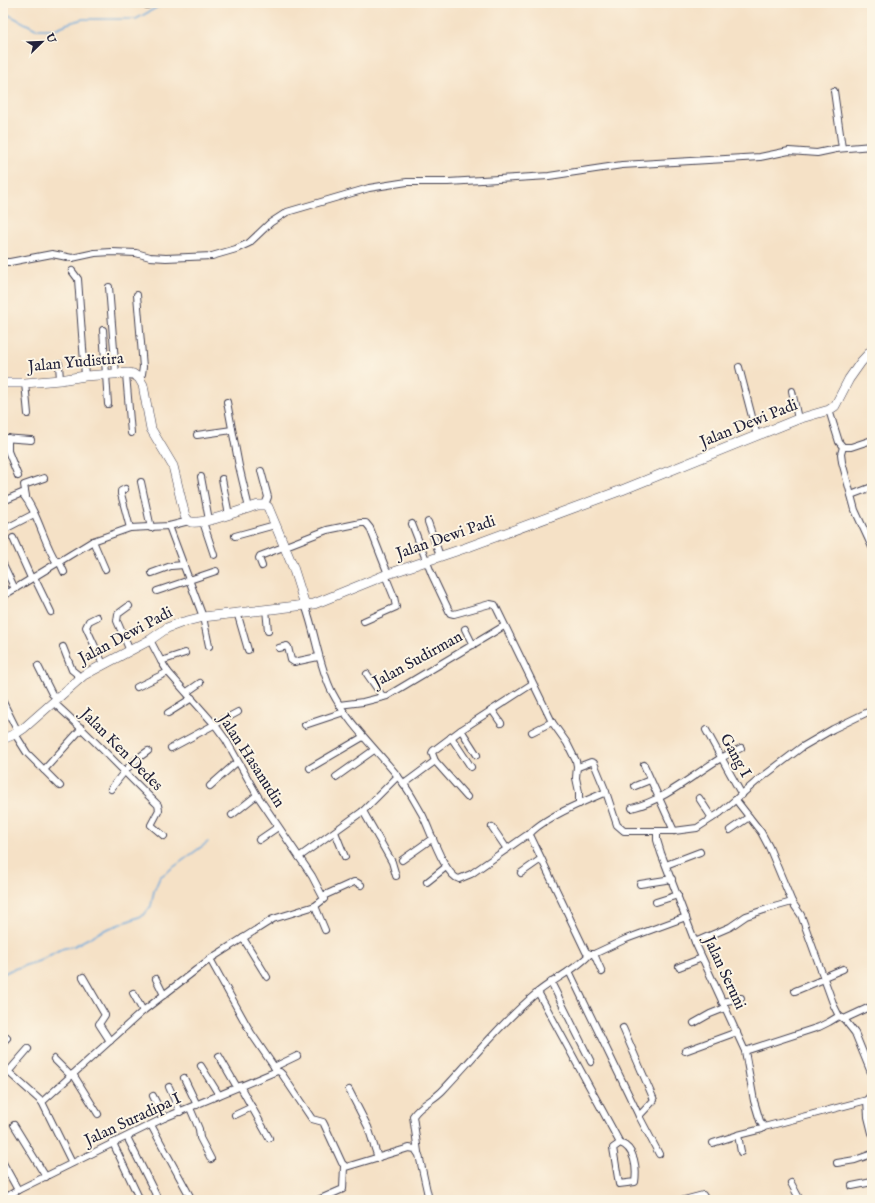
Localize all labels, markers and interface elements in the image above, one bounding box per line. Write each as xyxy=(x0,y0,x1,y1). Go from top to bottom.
north arrow xyxy=(22,22,62,62)
text: U xyxy=(42,31,59,46)
street label: Jalan Yudistira xyxy=(25,349,125,377)
street label: Jalan Dewi Padi xyxy=(695,395,801,453)
street label: Jalan Dewi Padi xyxy=(392,512,498,565)
street label: Jalan Dewi Padi xyxy=(74,603,176,670)
street label: Jalan Sudirman xyxy=(368,627,467,694)
street label: Jalan Ken Dedes xyxy=(74,703,167,796)
street label: Jalan Hasanudin xyxy=(212,709,289,812)
street label: Gang I xyxy=(715,731,755,782)
street label: Jalan Seruni xyxy=(697,931,750,1013)
street label: Jalan Suradipa I xyxy=(80,1089,185,1152)

